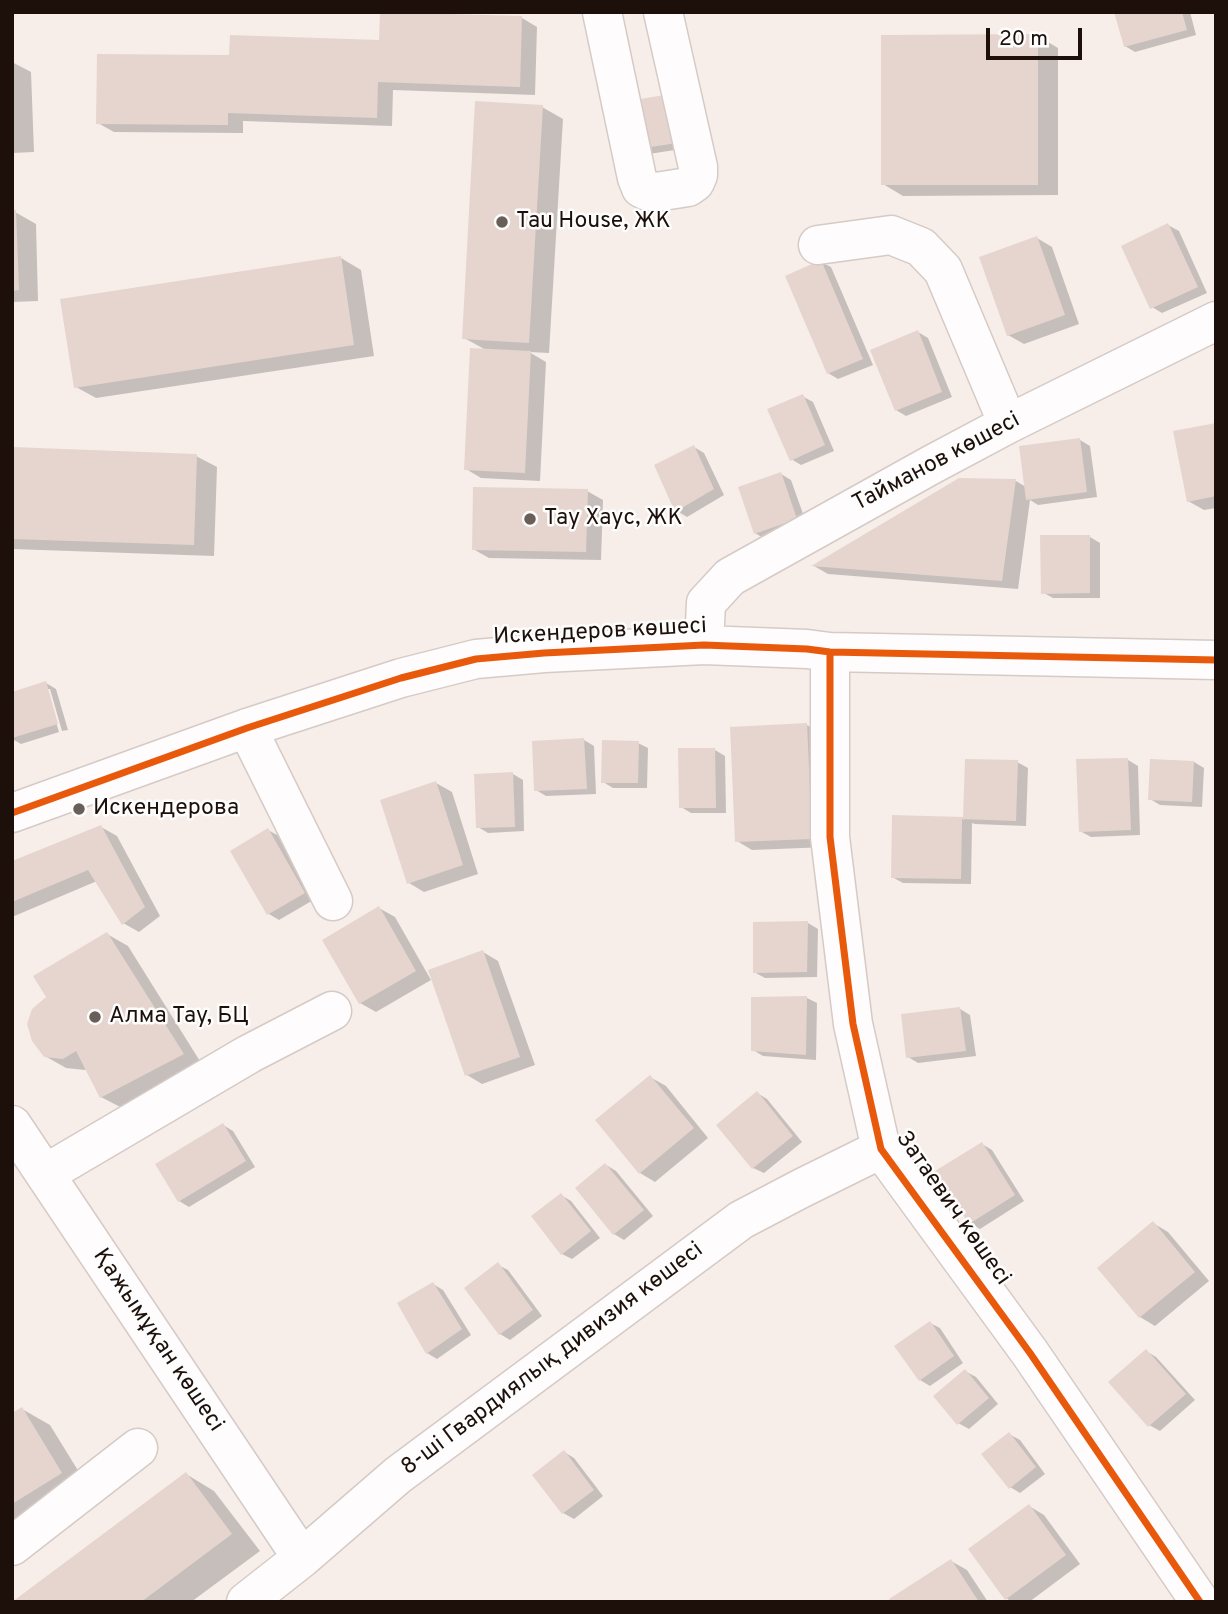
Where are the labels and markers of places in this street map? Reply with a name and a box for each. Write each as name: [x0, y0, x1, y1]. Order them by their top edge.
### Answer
place label: Tau House, ЖК: [516, 208, 671, 236]
marker: Tau House, ЖК: [494, 214, 510, 230]
place label: Тау Хаус, ЖК: [544, 505, 683, 533]
marker: Тау Хаус, ЖК: [522, 511, 538, 527]
place label: Искендерова: [93, 795, 239, 823]
marker: Искендерова: [71, 801, 87, 817]
place label: Алма Тау, БЦ: [109, 1003, 249, 1031]
marker: Алма Тау, БЦ: [87, 1009, 103, 1025]

